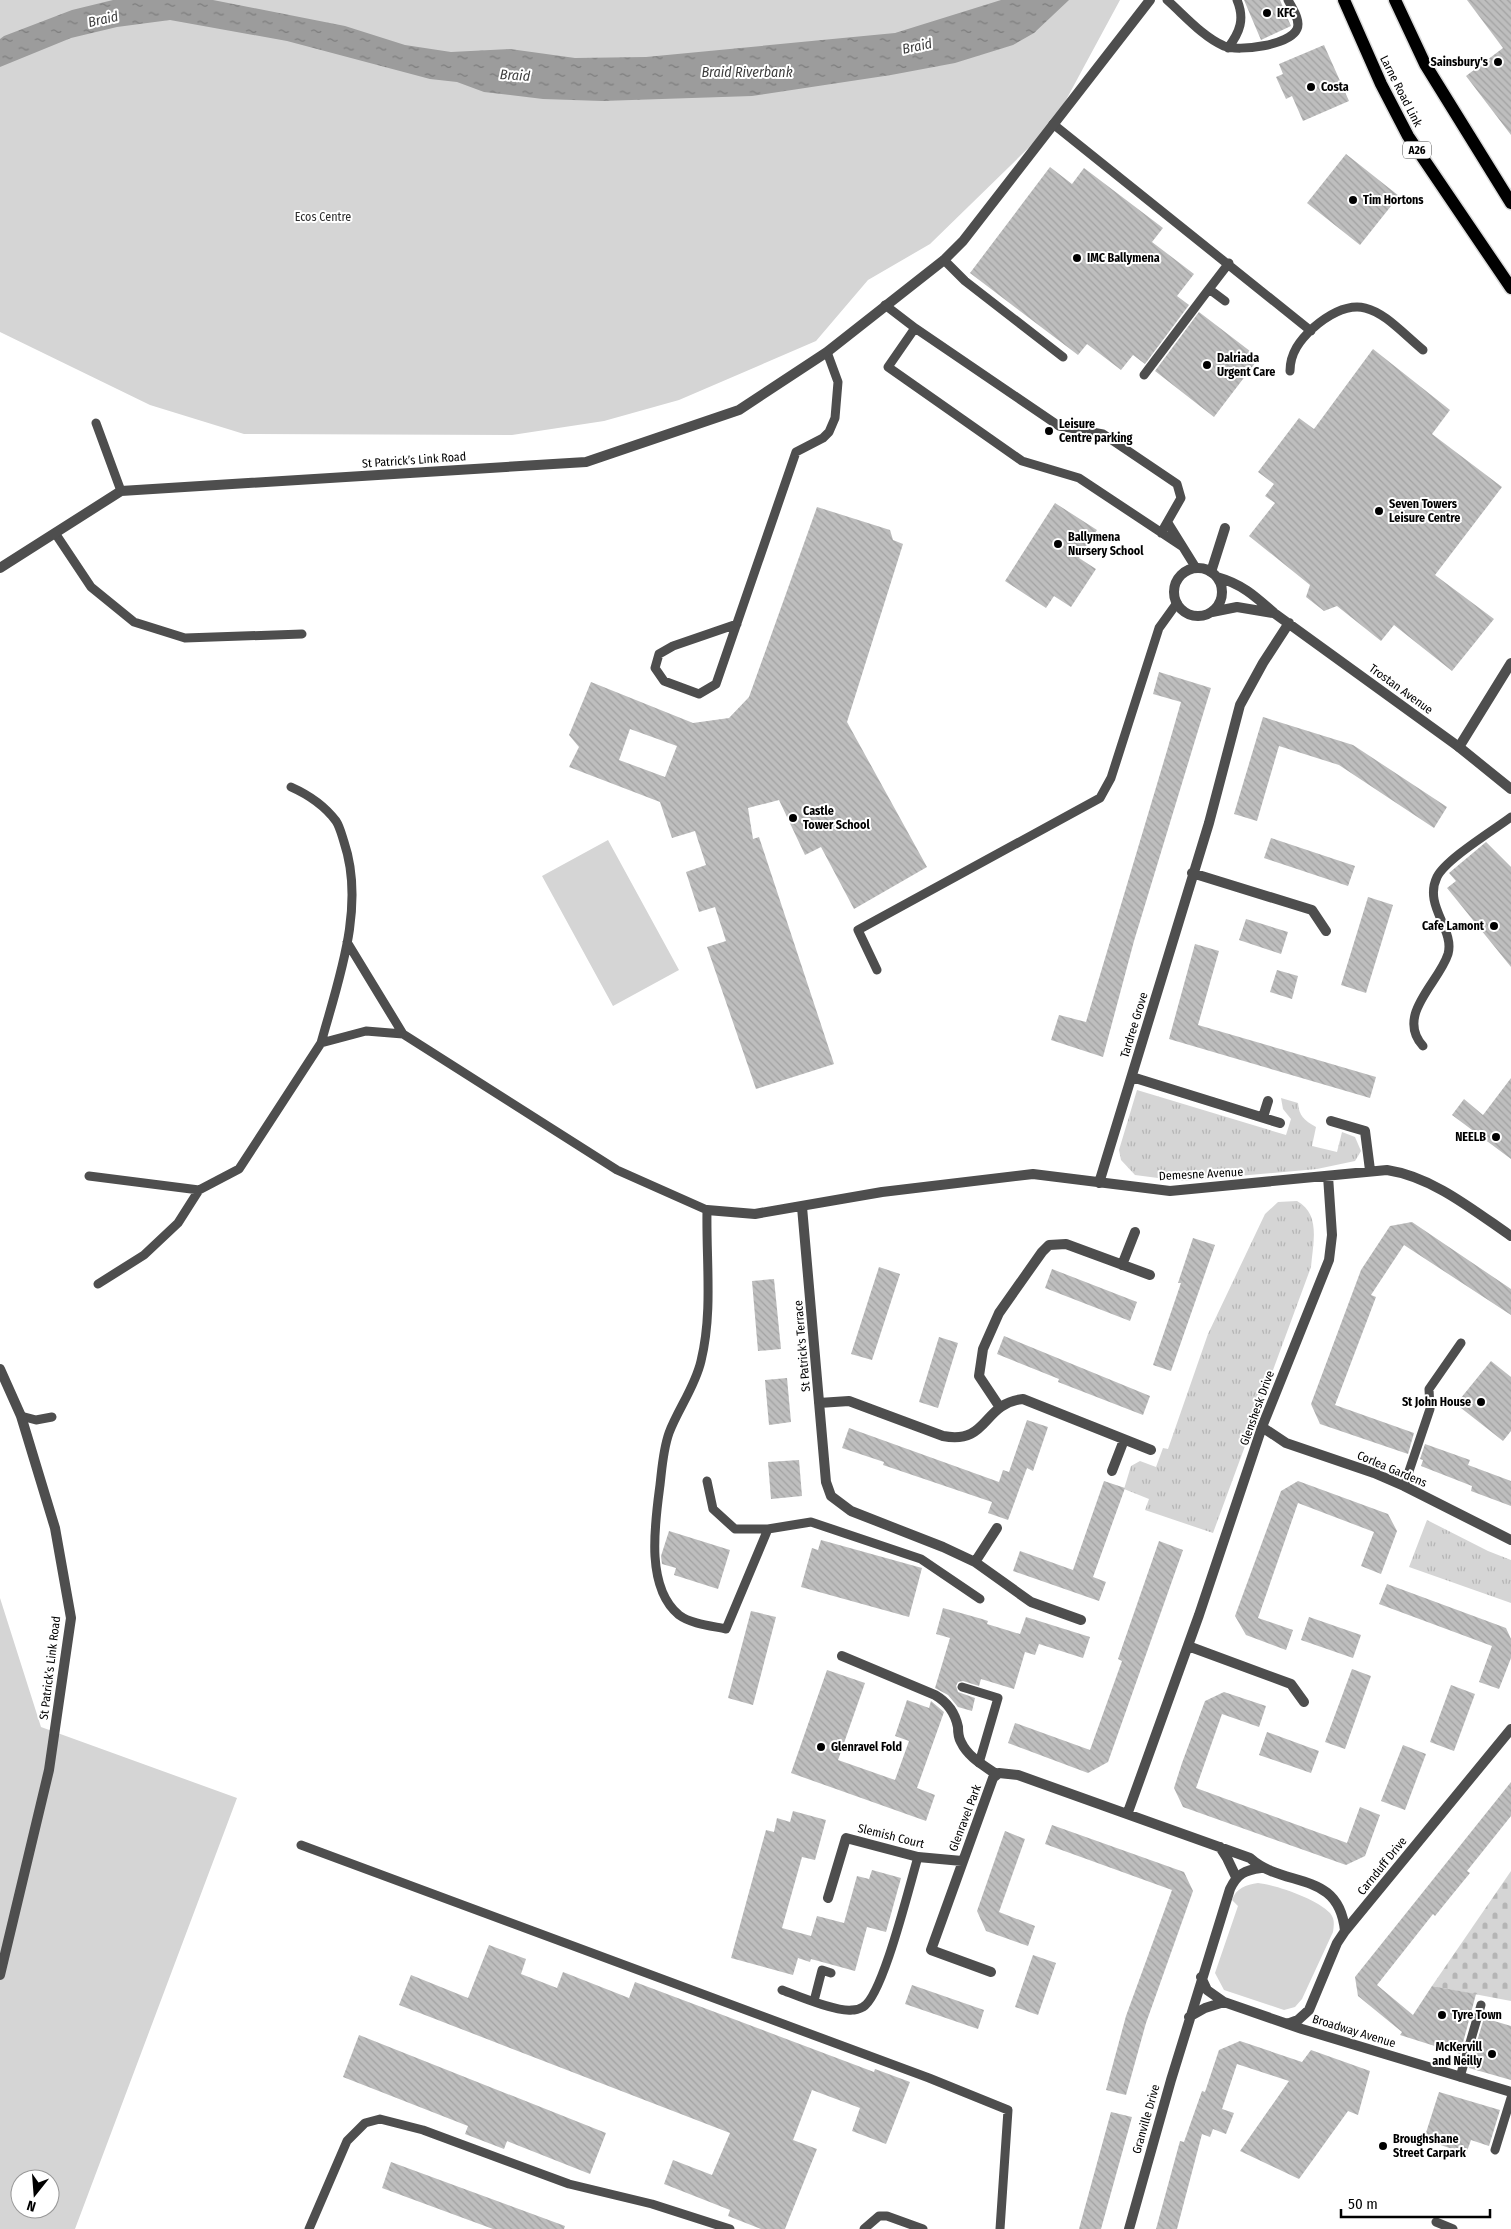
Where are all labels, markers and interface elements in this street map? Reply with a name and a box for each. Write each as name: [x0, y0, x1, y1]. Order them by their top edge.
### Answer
place label: KFC: [1277, 6, 1296, 20]
marker: KFC: [1261, 7, 1273, 19]
water label: Braid: [86, 8, 120, 31]
water label: Braid: [900, 35, 934, 58]
street label: Larne Road Link: [1377, 53, 1425, 129]
place label: Sainsbury's: [1430, 55, 1489, 69]
marker: Sainsbury's: [1492, 56, 1504, 68]
water label: Braid Riverbank: [701, 64, 793, 81]
water label: Braid: [499, 66, 531, 85]
place label: Costa: [1321, 80, 1349, 94]
marker: Costa: [1305, 81, 1317, 93]
road number: A26: [1403, 142, 1431, 158]
place label: Tim Hortons: [1363, 193, 1424, 207]
marker: Tim Hortons: [1347, 194, 1359, 206]
park label: Ecos Centre: [295, 210, 351, 224]
place label: IMC Ballymena: [1087, 251, 1160, 265]
marker: IMC Ballymena: [1071, 252, 1083, 264]
place label: Dalriada Urgent Care: [1217, 351, 1275, 379]
marker: Dalriada Urgent Care: [1201, 359, 1213, 371]
place label: Leisure Centre parking: [1059, 417, 1133, 445]
marker: Leisure Centre parking: [1043, 425, 1055, 437]
street label: St Patrick’s Link Road: [361, 449, 467, 471]
place label: Seven Towers Leisure Centre: [1389, 497, 1460, 525]
marker: Seven Towers Leisure Centre: [1373, 505, 1385, 517]
place label: Ballymena Nursery School: [1068, 530, 1144, 558]
marker: Ballymena Nursery School: [1052, 538, 1064, 550]
street label: Trostan Avenue: [1366, 661, 1436, 717]
place label: Castle Tower School: [803, 804, 870, 832]
marker: Castle Tower School: [787, 812, 799, 824]
place label: Cafe Lamont: [1422, 919, 1485, 933]
marker: Cafe Lamont: [1488, 920, 1500, 932]
street label: Tardree Grove: [1117, 990, 1151, 1060]
place label: NEELB: [1455, 1130, 1486, 1144]
marker: NEELB: [1490, 1131, 1502, 1143]
street label: Demesne Avenue: [1159, 1165, 1244, 1183]
street label: St Patrick's Terrace: [791, 1300, 813, 1392]
street label: Glenshesk Drive: [1237, 1369, 1277, 1447]
place label: St John House: [1402, 1395, 1471, 1409]
marker: St John House: [1475, 1396, 1487, 1408]
street label: Corlea Gardens: [1355, 1448, 1429, 1490]
street label: St Patrick’s Link Road: [37, 1615, 63, 1721]
place label: Glenravel Fold: [831, 1740, 902, 1754]
marker: Glenravel Fold: [815, 1741, 827, 1753]
street label: Glenravel Park: [946, 1782, 984, 1853]
street label: Slemish Court: [856, 1821, 926, 1851]
street label: Carnduff Drive: [1354, 1834, 1410, 1898]
place label: Tyre Town: [1452, 2008, 1502, 2022]
marker: Tyre Town: [1436, 2009, 1448, 2021]
street label: Broadway Avenue: [1311, 2012, 1398, 2050]
place label: McKervill and Neilly: [1432, 2040, 1483, 2068]
marker: McKervill and Neilly: [1486, 2048, 1498, 2060]
street label: Granville Drive: [1129, 2083, 1163, 2155]
place label: Broughshane Street Carpark: [1393, 2132, 1467, 2160]
marker: Broughshane Street Carpark: [1377, 2140, 1389, 2152]
north arrow: [10, 2169, 60, 2219]
scale bar: [1341, 2186, 1490, 2218]
text: 50 m: [1348, 2195, 1378, 2213]
text: N: [25, 2197, 38, 2215]

